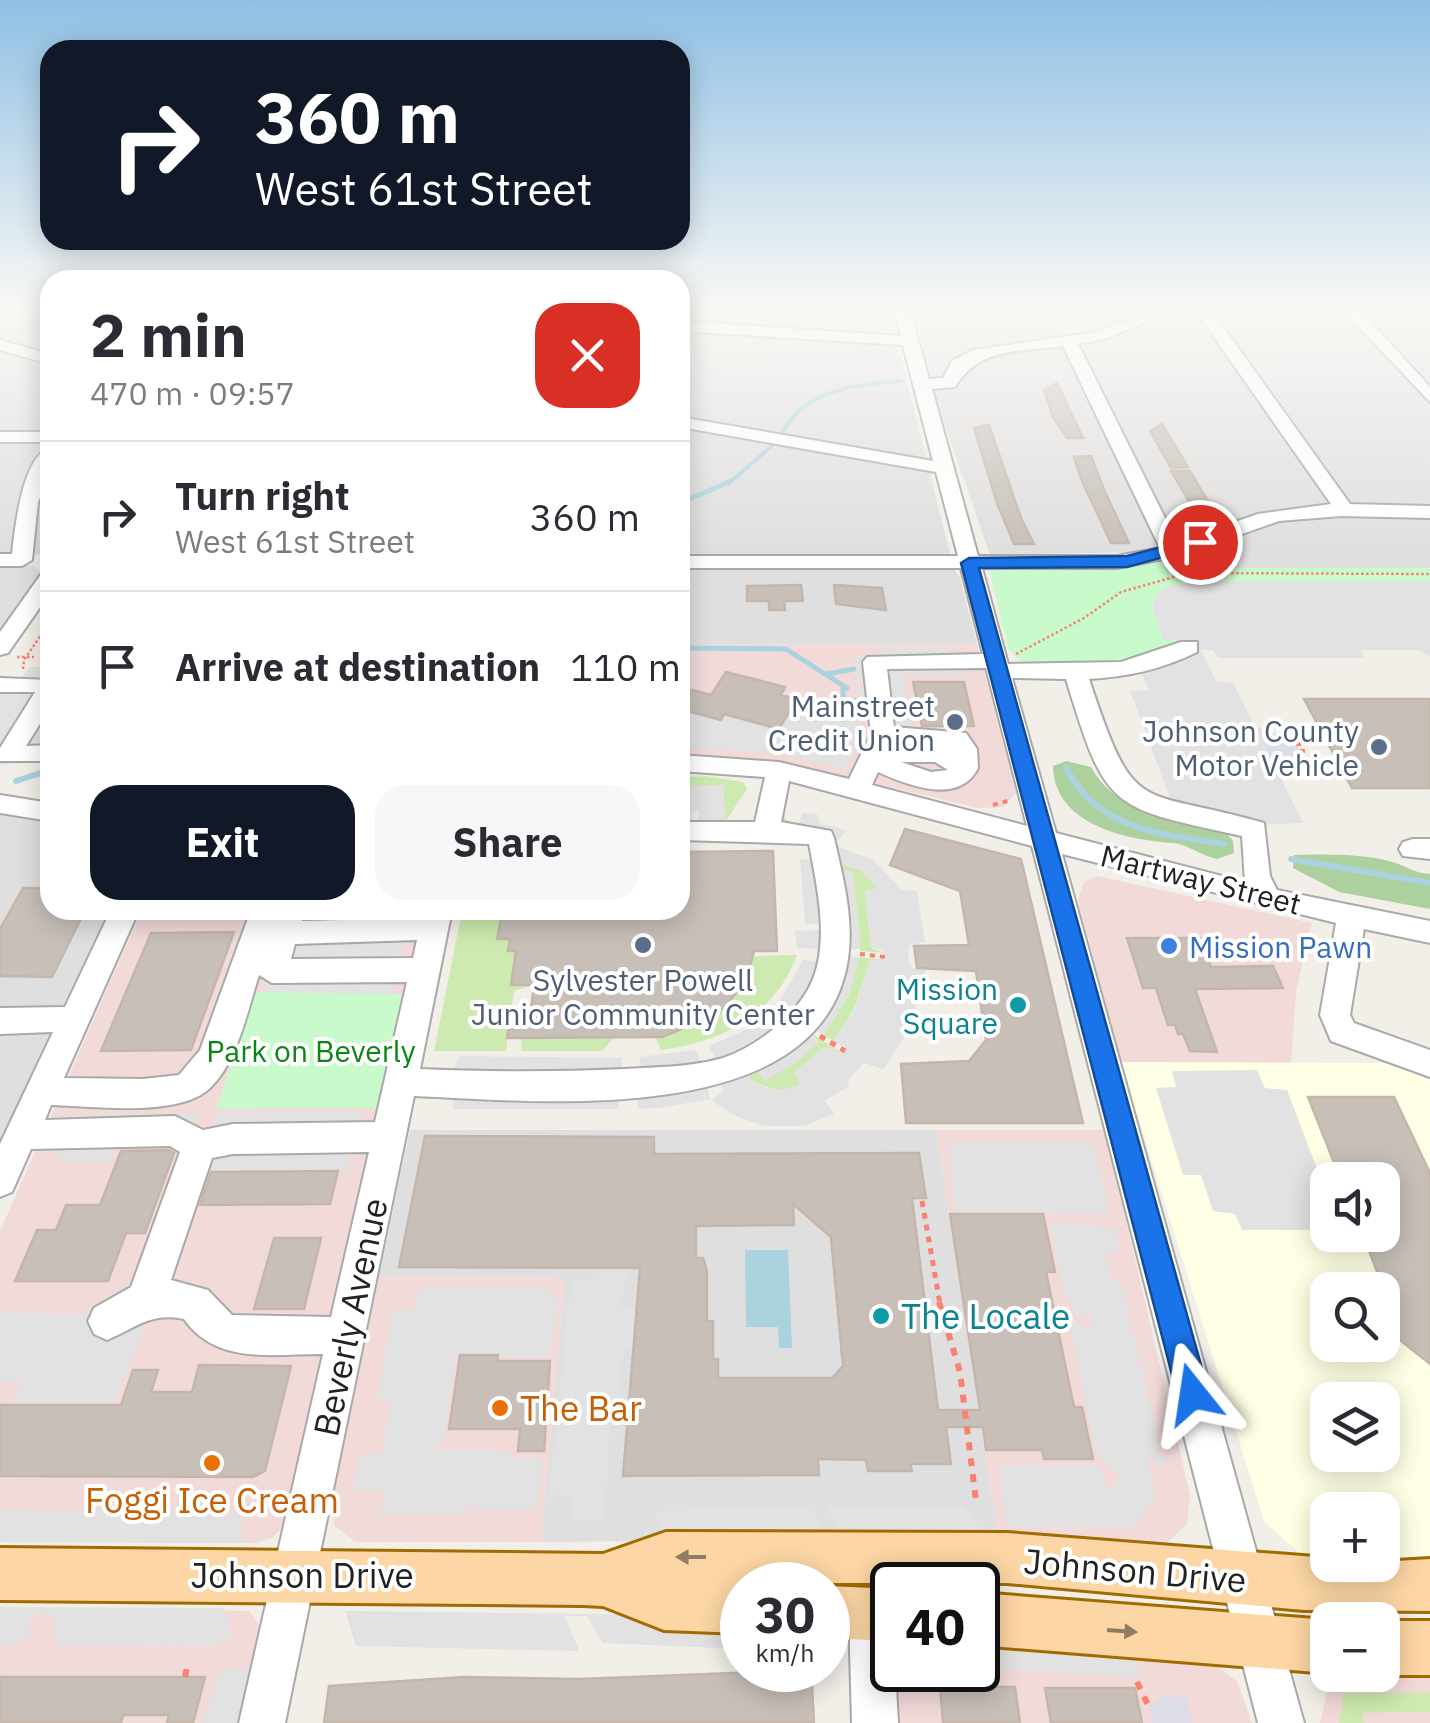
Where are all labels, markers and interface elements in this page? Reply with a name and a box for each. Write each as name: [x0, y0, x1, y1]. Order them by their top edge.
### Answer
text: 360 m: [255, 71, 460, 162]
icon: right: [90, 80, 220, 210]
text: West 61st Street: [255, 159, 593, 217]
text: 2 min: [90, 295, 247, 374]
button: close: [535, 303, 640, 408]
text: 470 m · 09:57: [90, 372, 295, 414]
text: Turn right: [175, 471, 350, 520]
icon: right: [90, 489, 145, 544]
text: 360 m: [529, 492, 640, 541]
pin: [1158, 500, 1243, 585]
icon: arrive: [1173, 515, 1228, 570]
text: West 61st Street: [175, 520, 415, 562]
icon: arrive: [90, 639, 145, 694]
text: Arrive at destination: [175, 642, 540, 691]
text: 110 m: [570, 642, 681, 691]
place label: Mainstreet Credit Union: [768, 686, 935, 759]
marker: Mainstreet Credit Union: [944, 711, 966, 733]
place label: Johnson County Motor Vehicle: [1142, 711, 1359, 784]
marker: Johnson County Motor Vehicle: [1368, 736, 1390, 758]
button: Exit: [90, 785, 355, 900]
button: Share: [375, 785, 640, 900]
street label: Martway Street: [1097, 835, 1305, 923]
place label: Mission Pawn: [1189, 927, 1372, 966]
marker: Sylvester Powell Junior Community Center: [632, 934, 654, 956]
marker: Mission Pawn: [1158, 935, 1180, 957]
place label: Sylvester Powell Junior Community Center: [471, 960, 815, 1033]
place label: Mission Square: [896, 969, 998, 1042]
marker: Mission Square: [1007, 994, 1029, 1016]
park label: Park on Beverly: [206, 1031, 416, 1070]
map controls: [1310, 1162, 1400, 1692]
button: sound: [1310, 1162, 1400, 1252]
street label: Beverly Avenue: [302, 1194, 398, 1440]
button: search: [1310, 1272, 1400, 1362]
place label: The Locale: [901, 1293, 1070, 1339]
marker: The Locale: [870, 1305, 892, 1327]
position arrow: [1141, 1342, 1245, 1446]
button: layers: [1310, 1382, 1400, 1472]
place label: The Bar: [520, 1385, 642, 1431]
marker: The Bar: [489, 1397, 511, 1419]
marker: Foggi Ice Cream: [201, 1452, 223, 1474]
place label: Foggi Ice Cream: [85, 1477, 339, 1523]
button: +: [1310, 1492, 1400, 1582]
street label: Johnson Drive: [1022, 1537, 1248, 1603]
one-way arrow: [674, 1549, 706, 1565]
street label: Johnson Drive: [190, 1552, 414, 1598]
speed limit sign: 40: [870, 1562, 1000, 1692]
text: 30: [755, 1582, 815, 1647]
button: −: [1310, 1602, 1400, 1692]
one-way arrow: [1107, 1623, 1138, 1639]
text: km/h: [756, 1636, 814, 1669]

